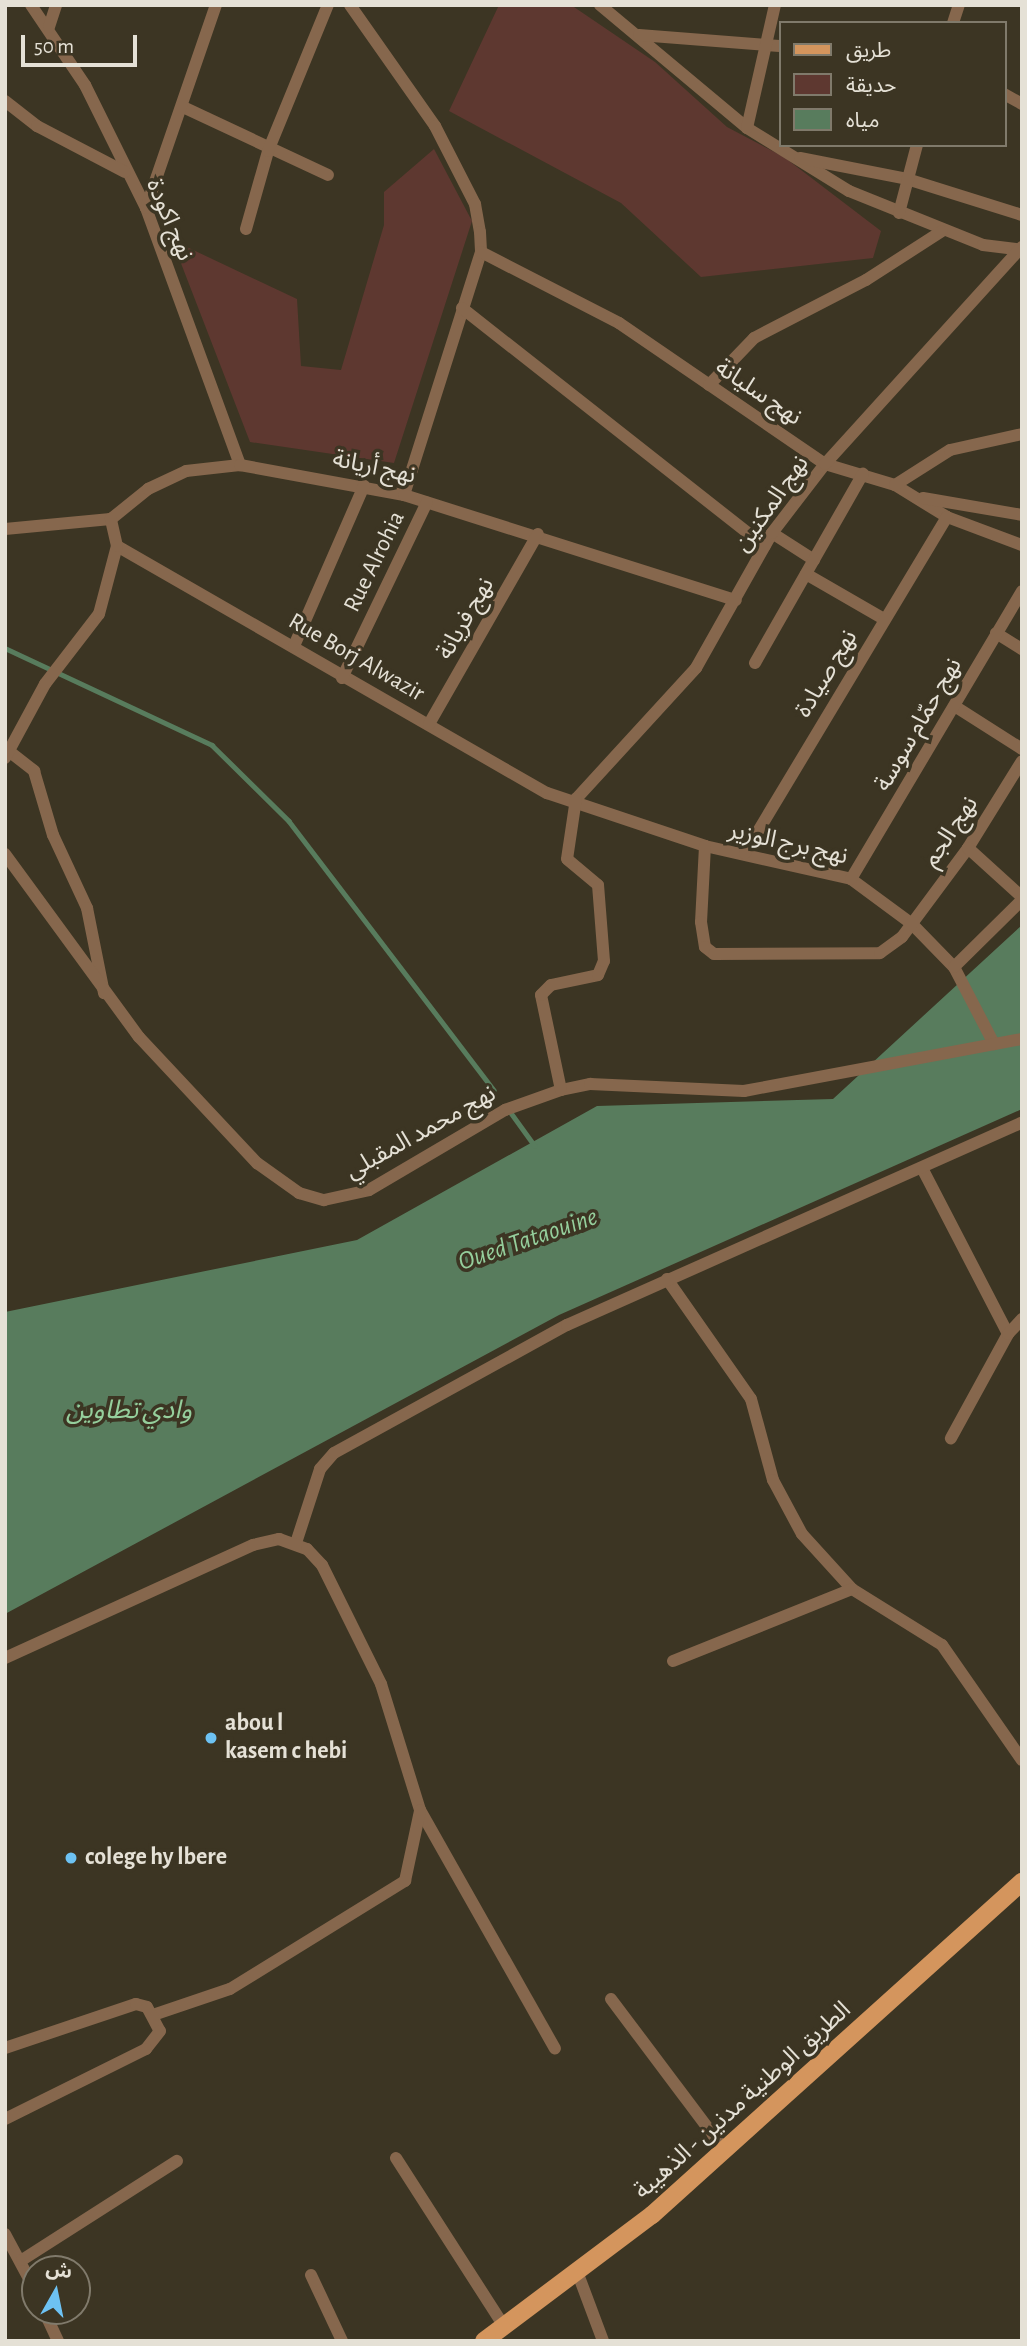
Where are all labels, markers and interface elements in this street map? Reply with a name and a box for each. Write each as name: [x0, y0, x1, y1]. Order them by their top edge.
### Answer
scale bar: [24, 21, 140, 65]
legend: [778, 21, 1006, 147]
text: 50 m: [34, 36, 74, 57]
text: طريق: [846, 40, 891, 61]
text: حديقة: [846, 75, 896, 96]
text: مياه: [846, 110, 879, 131]
street label: نهج اكودة: [139, 175, 199, 265]
street label: نهج سليانة: [709, 354, 807, 432]
street label: نهج أريانة: [330, 445, 418, 491]
street label: نهج المكنين: [728, 450, 816, 558]
street label: Rue Alrohia: [338, 507, 412, 617]
street label: نهج فريانة: [431, 573, 501, 665]
street label: Rue Borj Alwazir: [283, 607, 429, 709]
street label: نهج صيادة: [790, 625, 864, 723]
street label: نهج حمّام سوسة: [869, 653, 969, 797]
street label: نهج الجم: [917, 791, 985, 873]
street label: نهج برج الوزير: [726, 816, 850, 872]
street label: نهج محمد المقبلي: [341, 1080, 501, 1186]
water label: Oued Tataouine: [454, 1202, 602, 1278]
water label: وادي تطاوين: [66, 1395, 192, 1427]
place label: abou l kasem c hebi: [225, 1710, 347, 1766]
marker: abou l kasem c hebi: [203, 1730, 219, 1746]
place label: colege hy lbere: [85, 1844, 227, 1872]
marker: colege hy lbere: [63, 1850, 79, 1866]
street label: الطريق الوطنية مدنين - الذهيبة: [629, 1996, 857, 2206]
north arrow: [21, 2255, 91, 2325]
text: ش: [45, 2259, 73, 2282]

